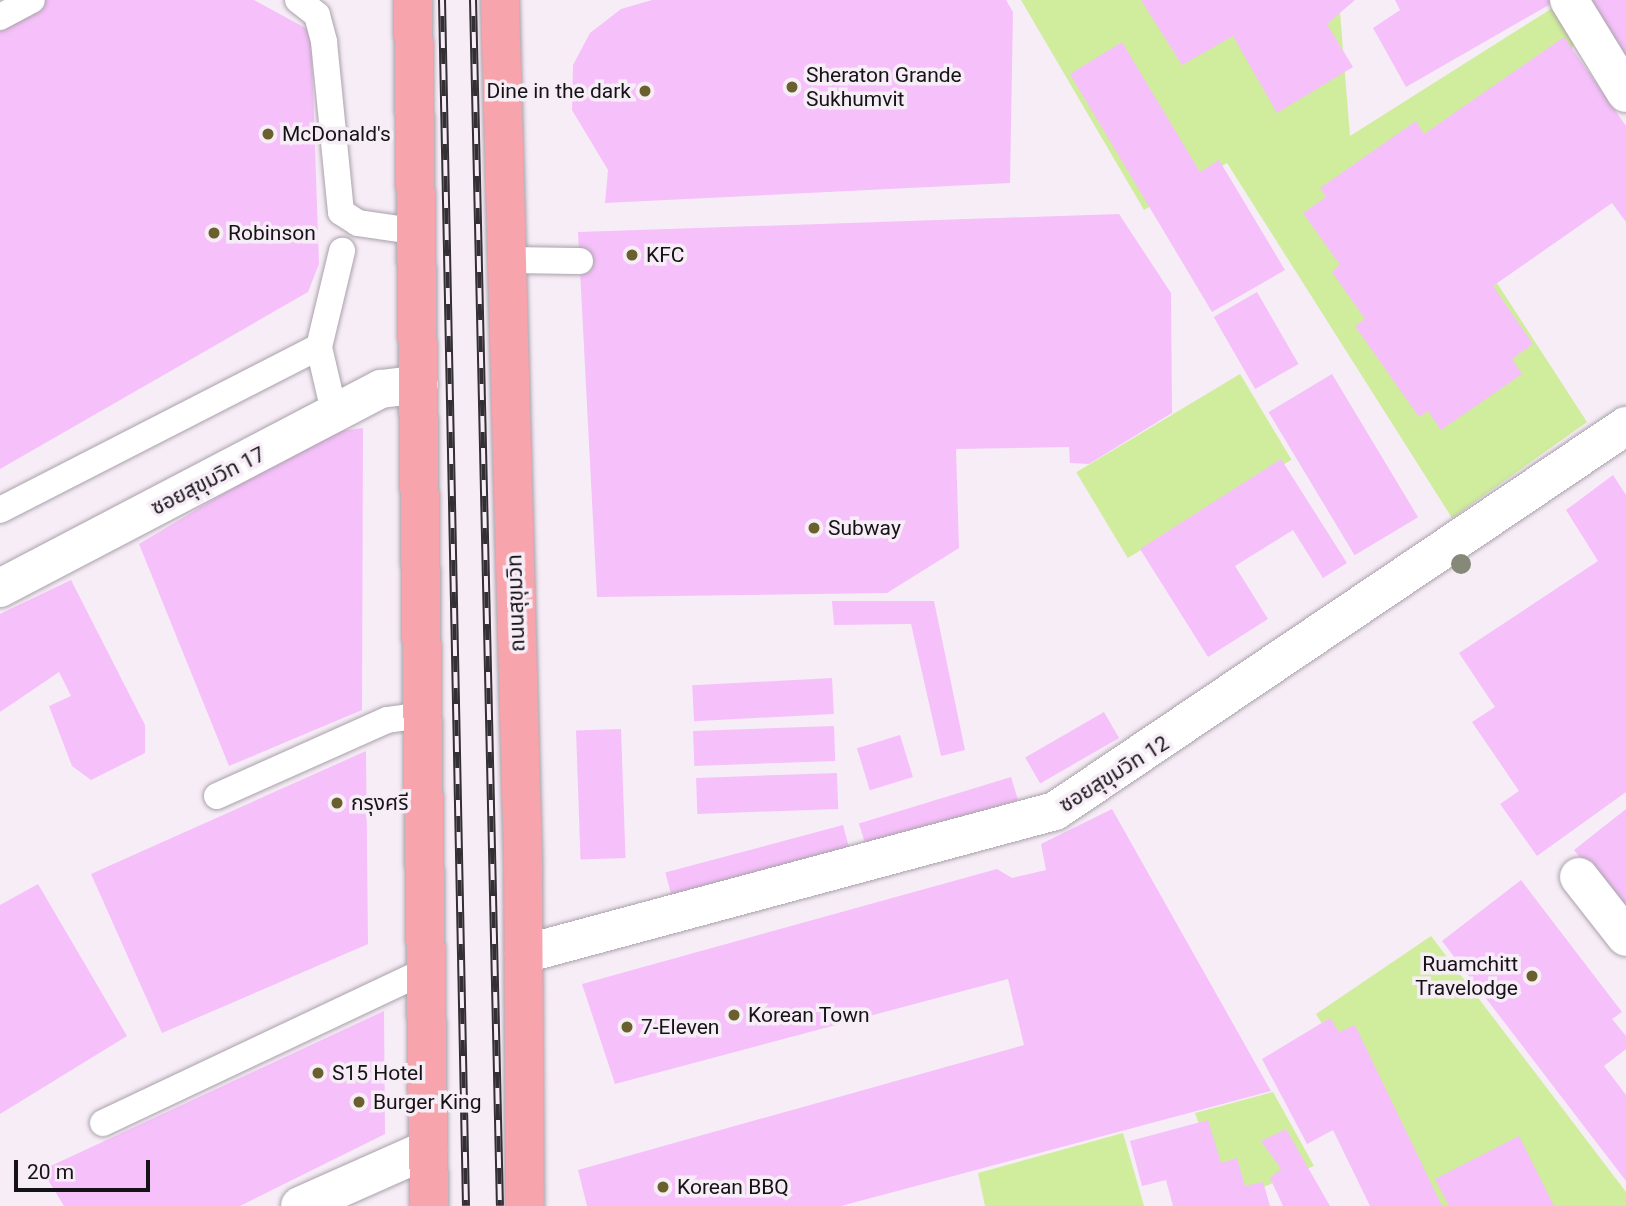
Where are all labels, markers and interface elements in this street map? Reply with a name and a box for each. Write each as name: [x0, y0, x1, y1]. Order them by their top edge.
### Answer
place label: Sheraton Grande Sukhumvit: [806, 62, 962, 112]
place label: Dine in the dark: [486, 78, 631, 104]
marker: Sheraton Grande Sukhumvit: [784, 79, 800, 95]
marker: Dine in the dark: [637, 83, 653, 99]
place label: McDonald's: [282, 121, 391, 147]
marker: McDonald's: [260, 126, 276, 142]
place label: Robinson: [228, 220, 316, 246]
marker: Robinson: [206, 225, 222, 241]
place label: KFC: [646, 242, 684, 268]
marker: KFC: [624, 247, 640, 263]
street label: ซอยสุขุมวิท 17: [147, 442, 269, 520]
place label: Subway: [828, 515, 901, 541]
marker: Subway: [806, 520, 822, 536]
street label: ถนนสุขุมวิท: [502, 554, 530, 652]
street label: ซอยสุขุมวิท 12: [1055, 730, 1173, 818]
place label: กรุงศรี: [351, 790, 409, 816]
marker: กรุงศรี: [329, 795, 345, 811]
place label: Ruamchitt Travelodge: [1415, 951, 1518, 1001]
marker: Ruamchitt Travelodge: [1524, 968, 1540, 984]
place label: Korean Town: [748, 1002, 870, 1028]
marker: Korean Town: [726, 1007, 742, 1023]
place label: 7-Eleven: [641, 1014, 719, 1040]
marker: 7-Eleven: [619, 1019, 635, 1035]
place label: S15 Hotel: [332, 1060, 423, 1086]
marker: S15 Hotel: [310, 1065, 326, 1081]
place label: Burger King: [373, 1089, 482, 1115]
marker: Burger King: [351, 1094, 367, 1110]
scale bar: [18, 1146, 154, 1190]
text: 20 m: [27, 1160, 74, 1184]
place label: Korean BBQ: [677, 1174, 789, 1200]
marker: Korean BBQ: [655, 1179, 671, 1195]

